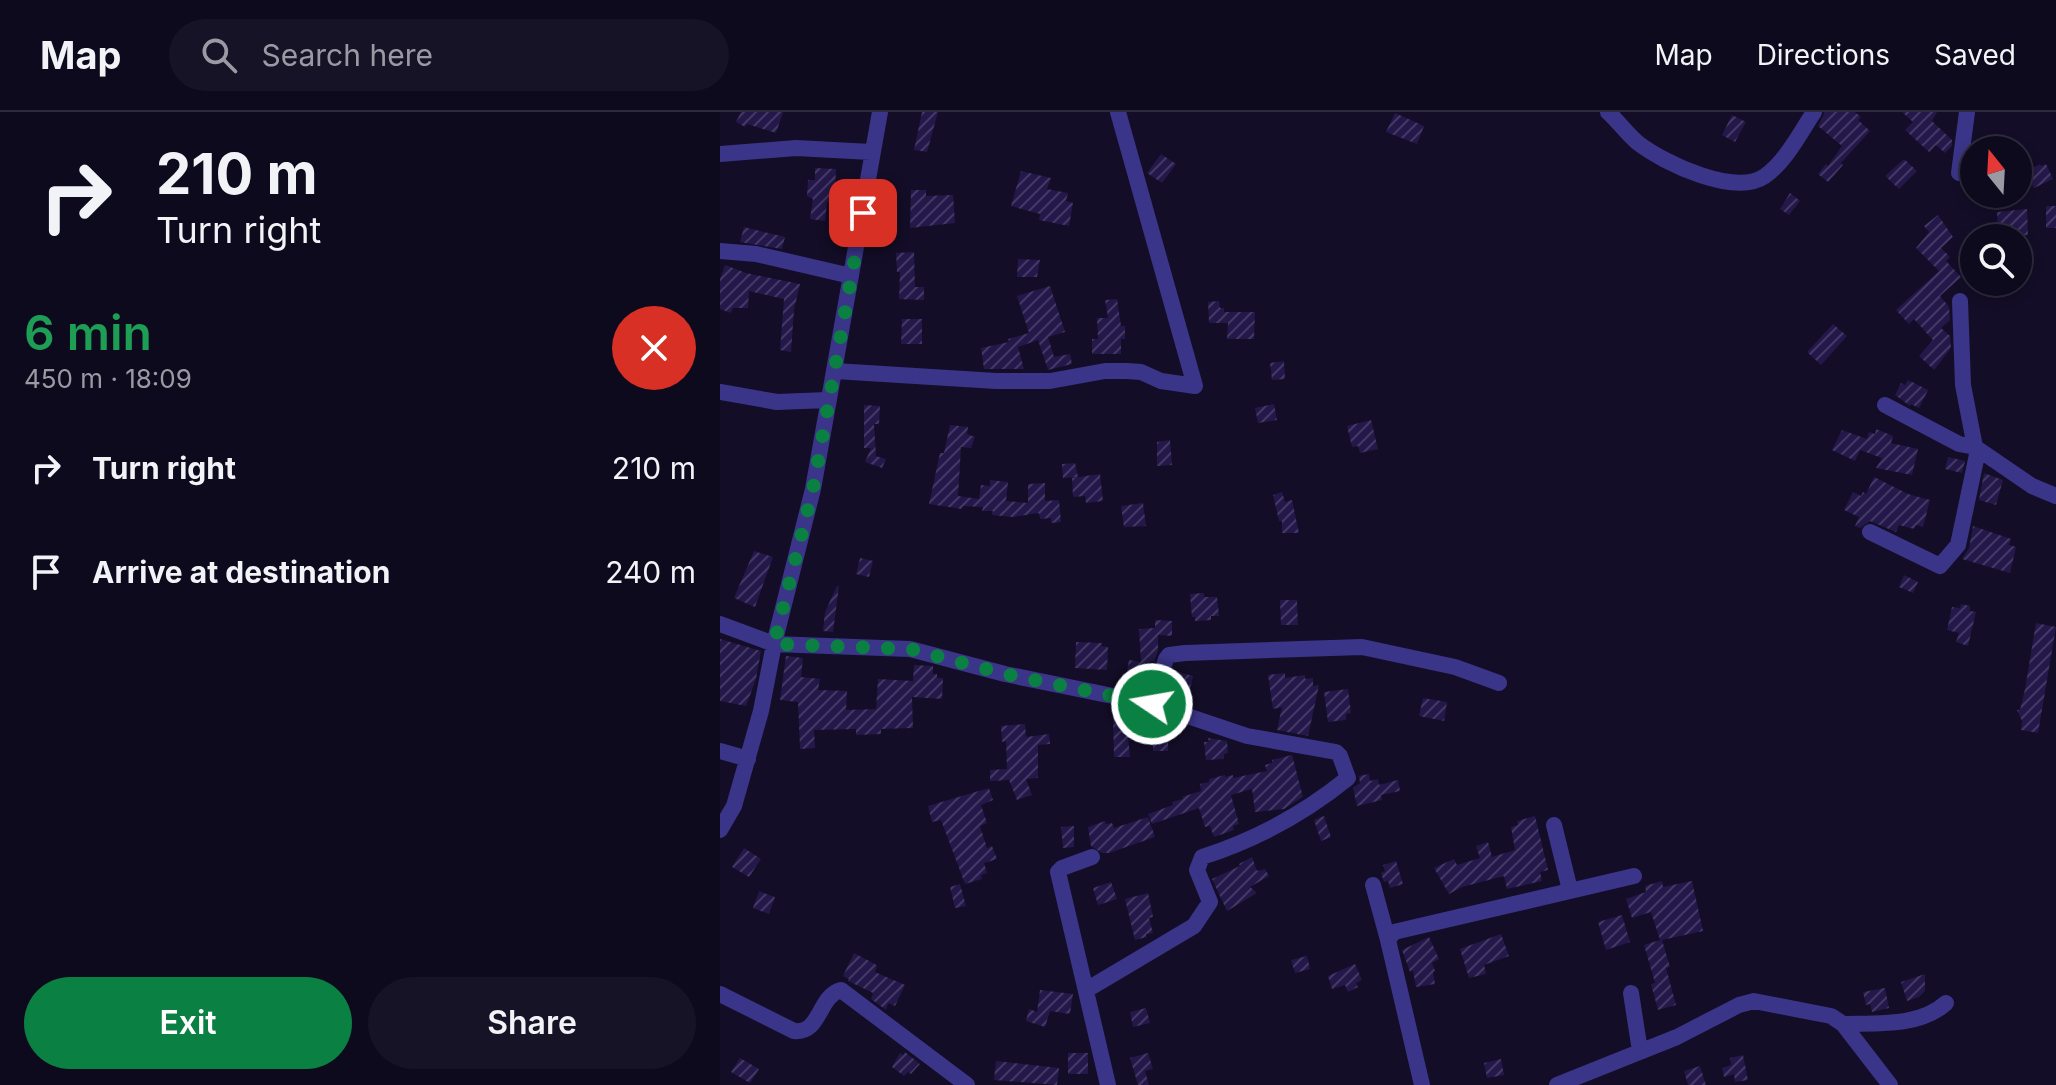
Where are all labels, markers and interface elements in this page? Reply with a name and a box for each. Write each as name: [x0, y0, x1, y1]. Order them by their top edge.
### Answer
search box: [169, 19, 729, 91]
text: Map: [40, 32, 121, 78]
icon: search: [197, 33, 241, 77]
text: Search here: [261, 37, 433, 73]
text: Map: [1654, 38, 1713, 72]
text: Directions: [1757, 38, 1890, 72]
text: Saved: [1934, 38, 2016, 72]
north arrow: [1960, 136, 2032, 208]
map controls: [1960, 136, 2032, 296]
text: 210 m: [156, 140, 318, 208]
icon: right: [24, 144, 128, 248]
pin: [829, 179, 897, 247]
icon: arrive: [841, 191, 885, 235]
text: Turn right: [156, 208, 321, 252]
button: search: [1960, 224, 2032, 296]
text: 6 min: [24, 303, 152, 362]
button: close: [612, 306, 696, 390]
text: 450 m · 18:09: [24, 363, 192, 394]
icon: right: [24, 446, 68, 490]
text: Turn right: [92, 450, 236, 486]
text: 210 m: [612, 450, 696, 486]
icon: arrive: [24, 550, 68, 594]
text: Arrive at destination: [92, 554, 390, 590]
text: 240 m: [605, 554, 696, 590]
position arrow: [1110, 662, 1194, 746]
button: Exit: [24, 977, 352, 1069]
button: Share: [368, 977, 696, 1069]

